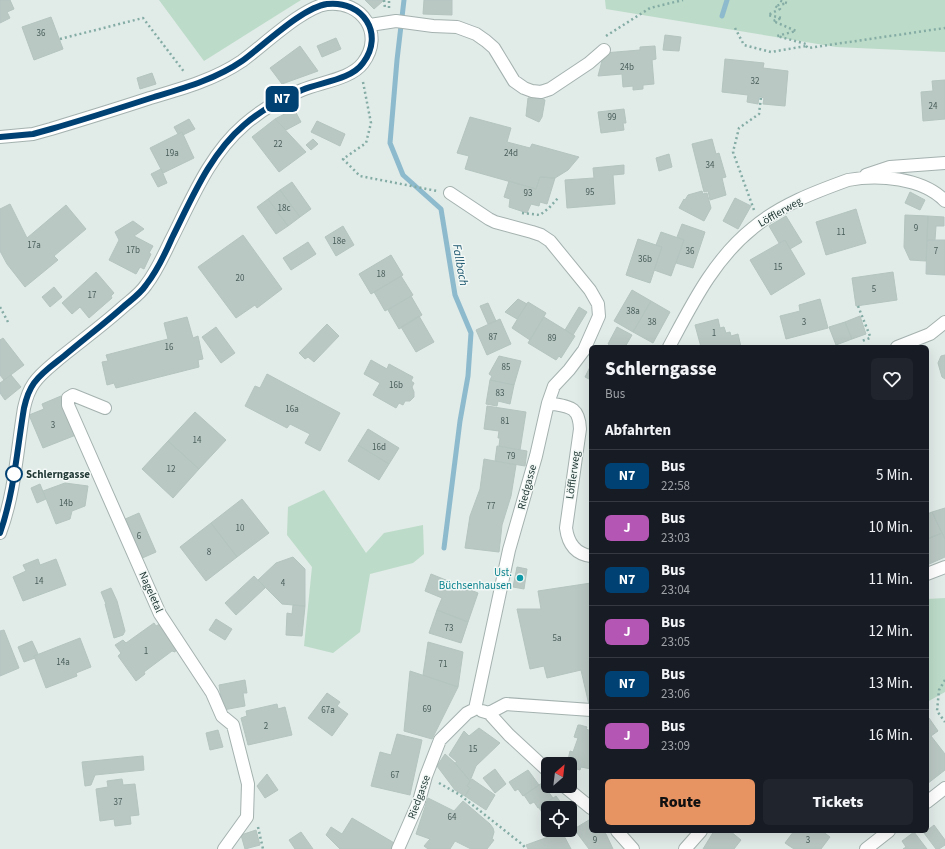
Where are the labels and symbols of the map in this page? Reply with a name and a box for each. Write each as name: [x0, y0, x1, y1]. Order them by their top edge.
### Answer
house number: 36: [37, 27, 46, 40]
house number: 24b: [620, 61, 634, 74]
house number: 32: [751, 75, 760, 88]
line badge: N7: [264, 86, 300, 112]
house number: 24: [929, 100, 938, 113]
house number: 99: [608, 111, 617, 124]
house number: 22: [274, 138, 283, 151]
house number: 19a: [165, 147, 179, 160]
house number: 24d: [504, 147, 518, 160]
house number: 34: [706, 159, 715, 172]
house number: 95: [586, 186, 595, 199]
house number: 93: [524, 187, 533, 200]
street label: Löfflerweg: [755, 193, 805, 231]
house number: 18c: [277, 202, 291, 215]
house number: 9: [914, 222, 919, 235]
house number: 11: [837, 226, 845, 239]
house number: 18e: [332, 235, 346, 248]
house number: 17a: [27, 239, 41, 252]
water label: Fallbach: [448, 243, 472, 287]
house number: 17b: [126, 244, 140, 257]
house number: 36: [686, 245, 695, 258]
house number: 7: [934, 245, 939, 258]
house number: 36b: [638, 253, 652, 266]
house number: 15: [774, 261, 783, 274]
house number: 18: [377, 268, 386, 281]
house number: 20: [236, 272, 245, 285]
house number: 5: [872, 283, 877, 296]
house number: 17: [88, 289, 97, 302]
house number: 38a: [626, 305, 640, 318]
house number: 38: [648, 316, 657, 329]
house number: 3: [802, 316, 807, 329]
house number: 1: [712, 327, 716, 340]
house number: 87: [489, 331, 498, 344]
house number: 89: [548, 332, 557, 345]
house number: 16: [165, 341, 174, 354]
house number: 85: [502, 361, 511, 374]
house number: 16b: [389, 379, 403, 392]
house number: 83: [496, 387, 505, 400]
house number: 16a: [285, 403, 299, 416]
house number: 81: [501, 415, 509, 428]
house number: 3: [51, 419, 56, 432]
house number: 14: [193, 434, 202, 447]
house number: 16d: [372, 441, 386, 454]
street label: Löfflerweg: [562, 449, 584, 500]
house number: 79: [507, 450, 516, 463]
street label: Riedgasse: [514, 462, 540, 511]
house number: 12: [167, 463, 176, 476]
marker: Schlerngasse: [5, 465, 23, 483]
place label: Schlerngasse: [26, 467, 90, 482]
house number: 14b: [59, 497, 73, 510]
house number: 77: [487, 500, 496, 513]
house number: 10: [236, 522, 245, 535]
house number: 6: [137, 530, 142, 543]
house number: 8: [207, 546, 212, 559]
place label: Ust. Büchsenhausen: [439, 565, 512, 593]
street label: Nageletal: [135, 569, 167, 615]
marker: Ust. Büchsenhausen: [515, 573, 525, 583]
house number: 14: [35, 575, 44, 588]
house number: 4: [281, 577, 286, 590]
house number: 73: [445, 622, 454, 635]
house number: 5a: [552, 632, 562, 645]
house number: 1: [144, 645, 148, 658]
house number: 14a: [56, 656, 70, 669]
house number: 71: [439, 658, 447, 671]
house number: 69: [423, 703, 432, 716]
house number: 67a: [321, 704, 335, 717]
house number: 2: [264, 720, 269, 733]
house number: 15: [469, 743, 478, 756]
north arrow: [541, 757, 577, 793]
house number: 67: [391, 769, 400, 782]
street label: Riedgasse: [404, 772, 434, 821]
house number: 37: [114, 796, 123, 809]
house number: 64: [448, 811, 457, 824]
house number: 9: [593, 834, 598, 847]
house number: 3: [806, 834, 811, 847]

